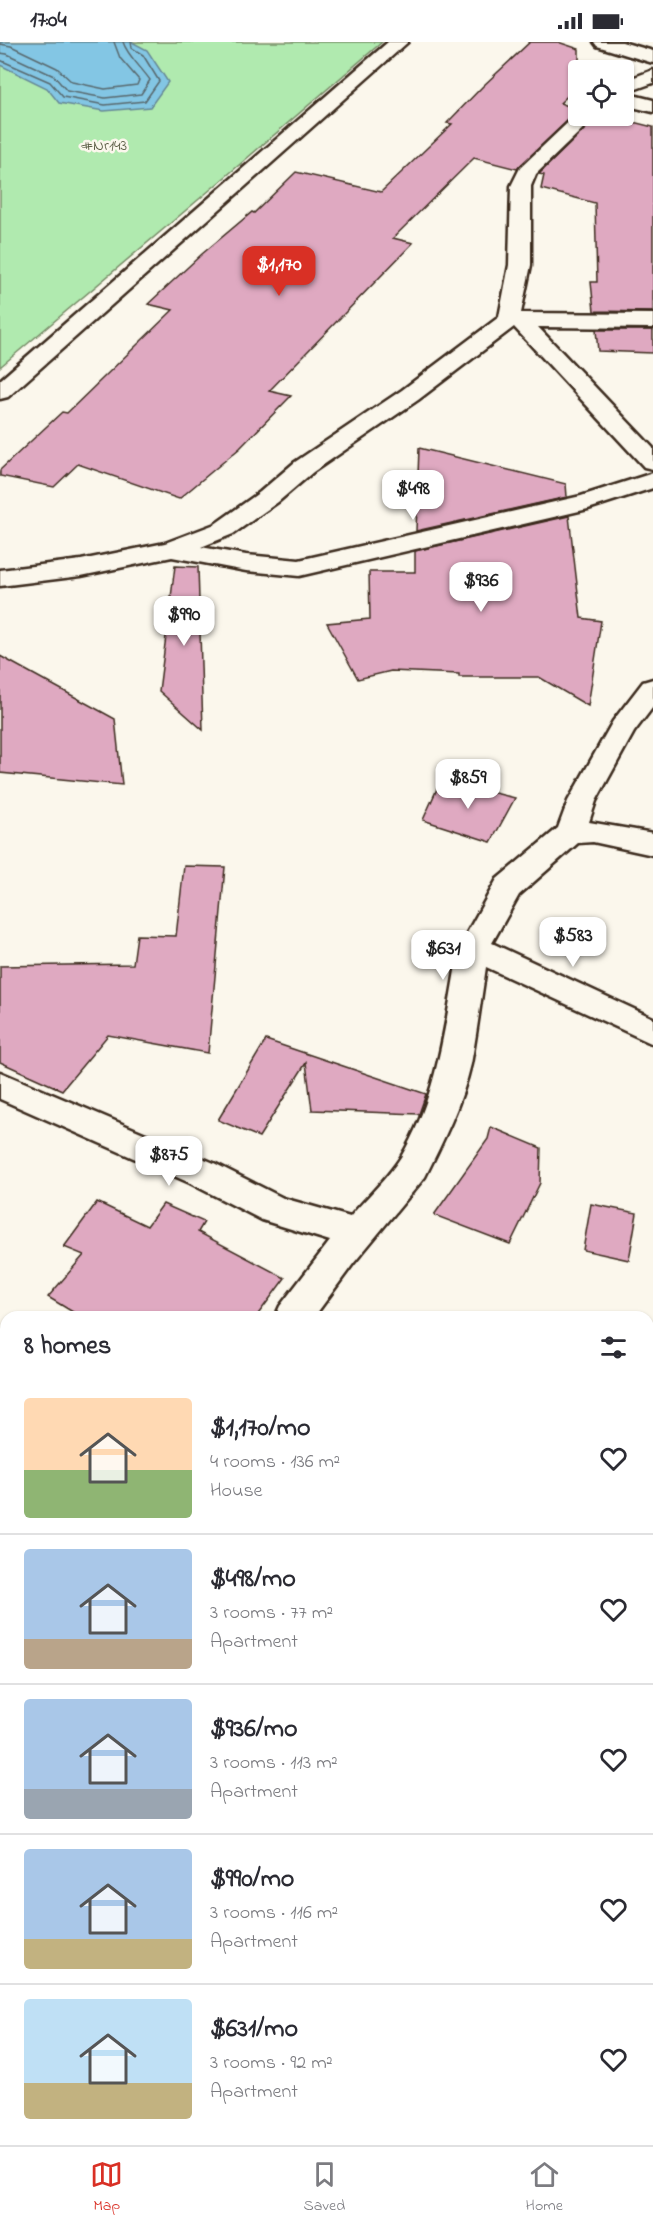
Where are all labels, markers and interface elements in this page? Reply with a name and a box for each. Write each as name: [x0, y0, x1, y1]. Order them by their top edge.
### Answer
text: 17:04: [30, 5, 67, 37]
map controls: [568, 60, 634, 126]
button: locate: [568, 60, 634, 126]
park label: #Nr143: [81, 134, 127, 158]
pin: $1,170: [230, 246, 328, 297]
text: $1,170: [256, 251, 302, 280]
pin: $498: [377, 470, 449, 521]
text: $498: [396, 475, 430, 504]
pin: $936: [445, 562, 517, 613]
text: $936: [463, 567, 499, 596]
pin: $990: [148, 596, 220, 647]
text: $990: [168, 601, 200, 630]
pin: $859: [432, 759, 504, 810]
text: $859: [449, 764, 487, 793]
pin: $583: [537, 917, 609, 968]
text: $583: [553, 922, 593, 951]
pin: $631: [407, 930, 479, 981]
text: $631: [425, 935, 461, 964]
pin: $875: [133, 1136, 205, 1187]
text: $875: [149, 1141, 189, 1170]
text: 8 homes: [24, 1328, 111, 1366]
icon: filters: [597, 1331, 630, 1364]
text: $1,170/mo: [210, 1410, 310, 1448]
icon: home: [72, 1422, 144, 1494]
icon: heart: [597, 1442, 630, 1475]
text: 4 rooms · 136 m²: [210, 1448, 340, 1477]
text: House: [210, 1477, 263, 1506]
text: $498/mo: [210, 1561, 296, 1599]
icon: home: [72, 1573, 144, 1645]
icon: heart: [597, 1593, 630, 1626]
text: 3 rooms · 77 m²: [210, 1599, 333, 1628]
text: Apartment: [210, 1628, 298, 1657]
text: $936/mo: [210, 1711, 298, 1749]
icon: home: [72, 1723, 144, 1795]
icon: heart: [597, 1743, 630, 1776]
text: 3 rooms · 113 m²: [210, 1749, 338, 1778]
text: Apartment: [210, 1778, 298, 1807]
text: $990/mo: [210, 1861, 294, 1899]
icon: home: [72, 1873, 144, 1945]
icon: heart: [597, 1893, 630, 1926]
text: 3 rooms · 116 m²: [210, 1899, 338, 1928]
text: Apartment: [210, 1928, 298, 1957]
text: $631/mo: [210, 2011, 298, 2049]
icon: home: [72, 2023, 144, 2095]
icon: heart: [597, 2043, 630, 2076]
text: 3 rooms · 92 m²: [210, 2049, 333, 2078]
text: Apartment: [210, 2078, 298, 2107]
tab: Map: [90, 2158, 123, 2218]
tab: Saved: [304, 2158, 345, 2218]
tab: Home: [526, 2158, 563, 2218]

